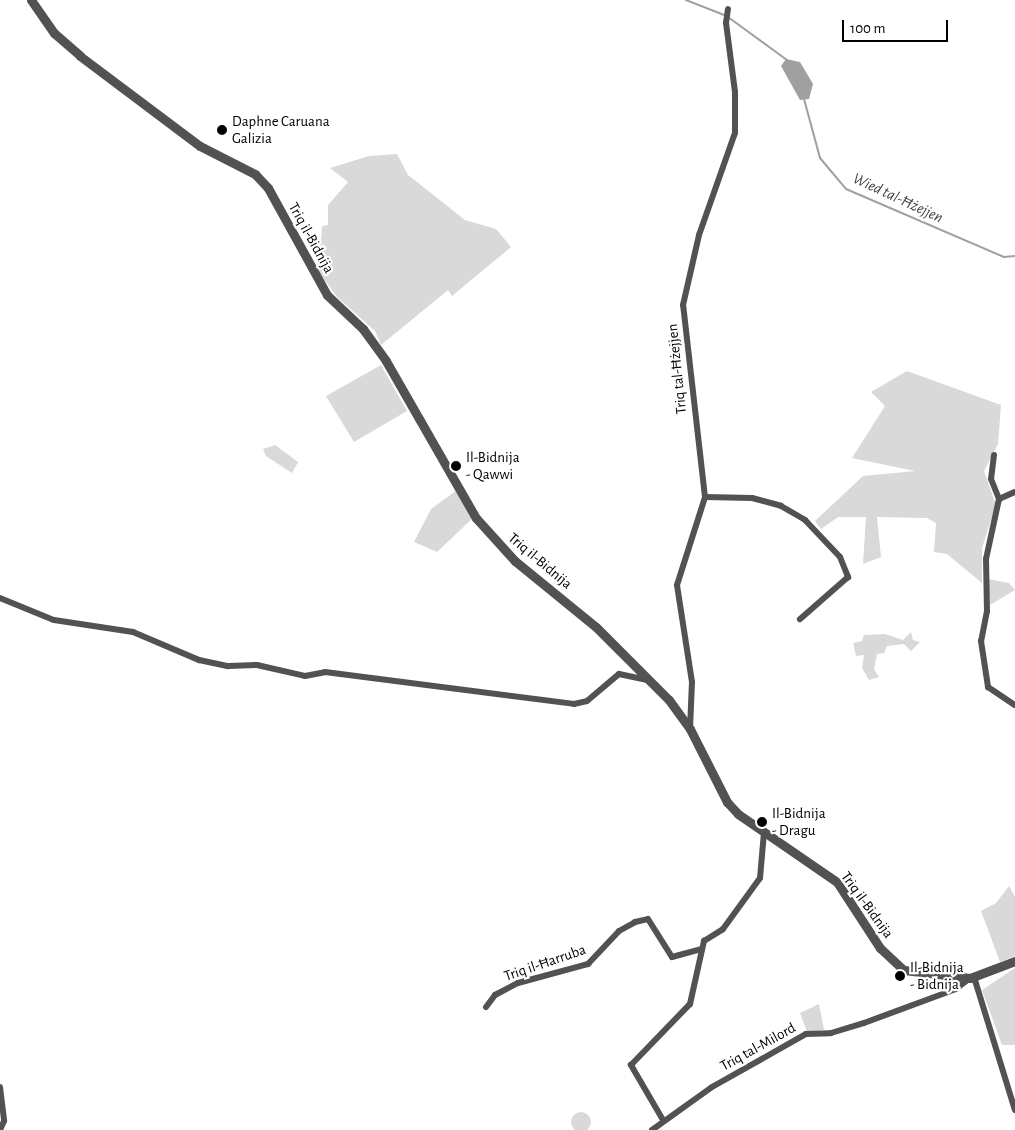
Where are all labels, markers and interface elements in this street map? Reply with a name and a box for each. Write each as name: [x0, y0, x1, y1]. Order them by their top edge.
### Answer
scale bar: [845, 10, 951, 42]
text: 100 m: [850, 21, 885, 36]
place label: Daphne Caruana Galizia: [232, 112, 330, 147]
marker: Daphne Caruana Galizia: [216, 124, 228, 136]
water label: Wied tal-Ħżejjen: [850, 169, 946, 227]
street label: Triq il-Bidnija: [284, 199, 338, 277]
street label: Triq tal-Ħżejjen: [663, 323, 691, 415]
place label: Il-Bidnija - Qawwi: [466, 448, 520, 483]
marker: Il-Bidnija - Qawwi: [450, 460, 462, 472]
street label: Triq il-Bidnija: [504, 529, 576, 593]
place label: Il-Bidnija - Dragu: [772, 804, 826, 839]
marker: Il-Bidnija - Dragu: [756, 816, 768, 828]
street label: Triq il-Bidnija: [837, 868, 897, 942]
street label: Triq il-Ħarruba: [502, 941, 588, 985]
place label: Il-Bidnija - Bidnija: [910, 958, 964, 993]
marker: Il-Bidnija - Bidnija: [894, 970, 906, 982]
street label: Triq tal-Milord: [717, 1019, 799, 1075]

